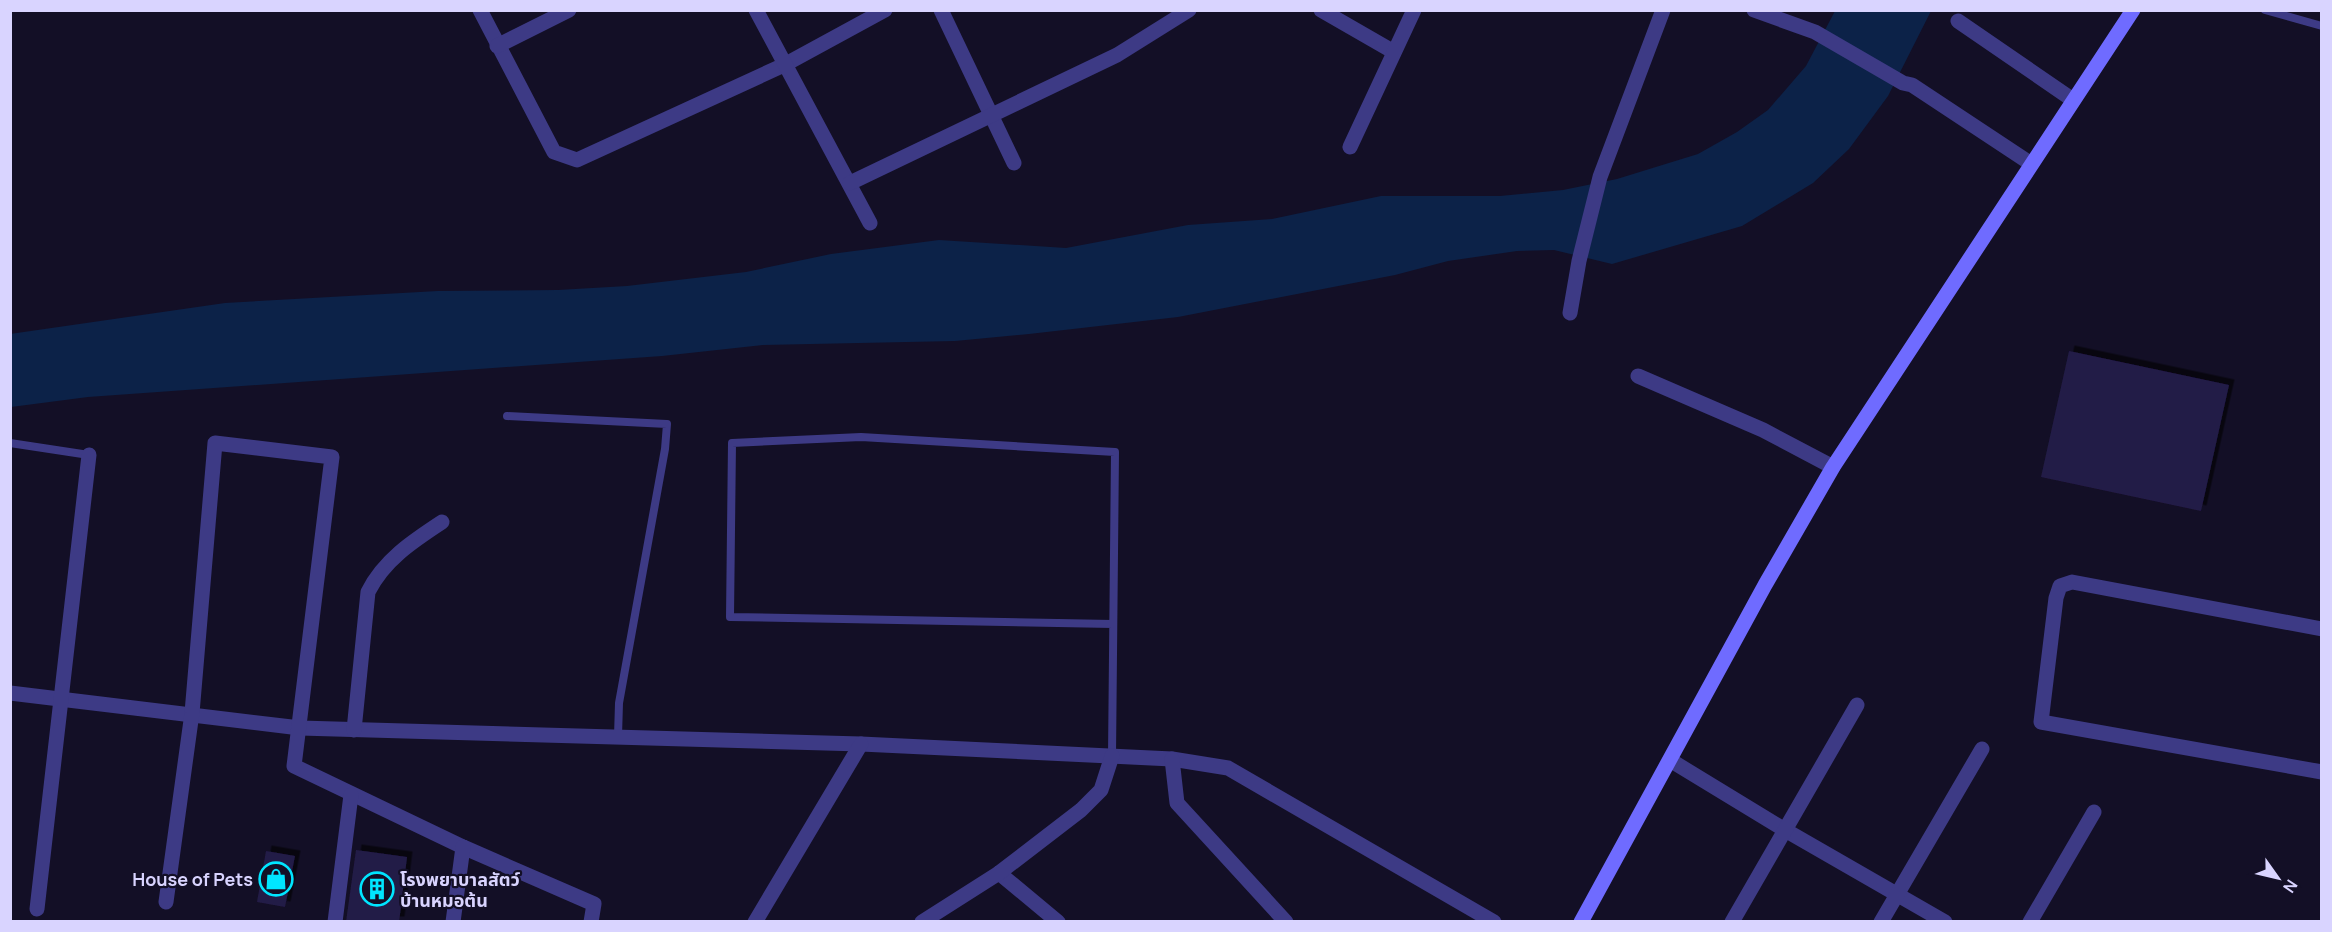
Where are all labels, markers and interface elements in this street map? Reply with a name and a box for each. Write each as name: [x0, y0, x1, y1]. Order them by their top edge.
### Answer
north arrow: [2248, 848, 2308, 908]
shop icon: House of Pets: [258, 861, 294, 897]
place label: House of Pets: [132, 867, 253, 891]
place label: โรงพยาบาลสัตว์ บ้านหมอต้น: [400, 867, 520, 912]
building icon: โรงพยาบาลสัตว์ บ้านหมอต้น: [359, 871, 395, 907]
text: N: [2278, 875, 2303, 897]

